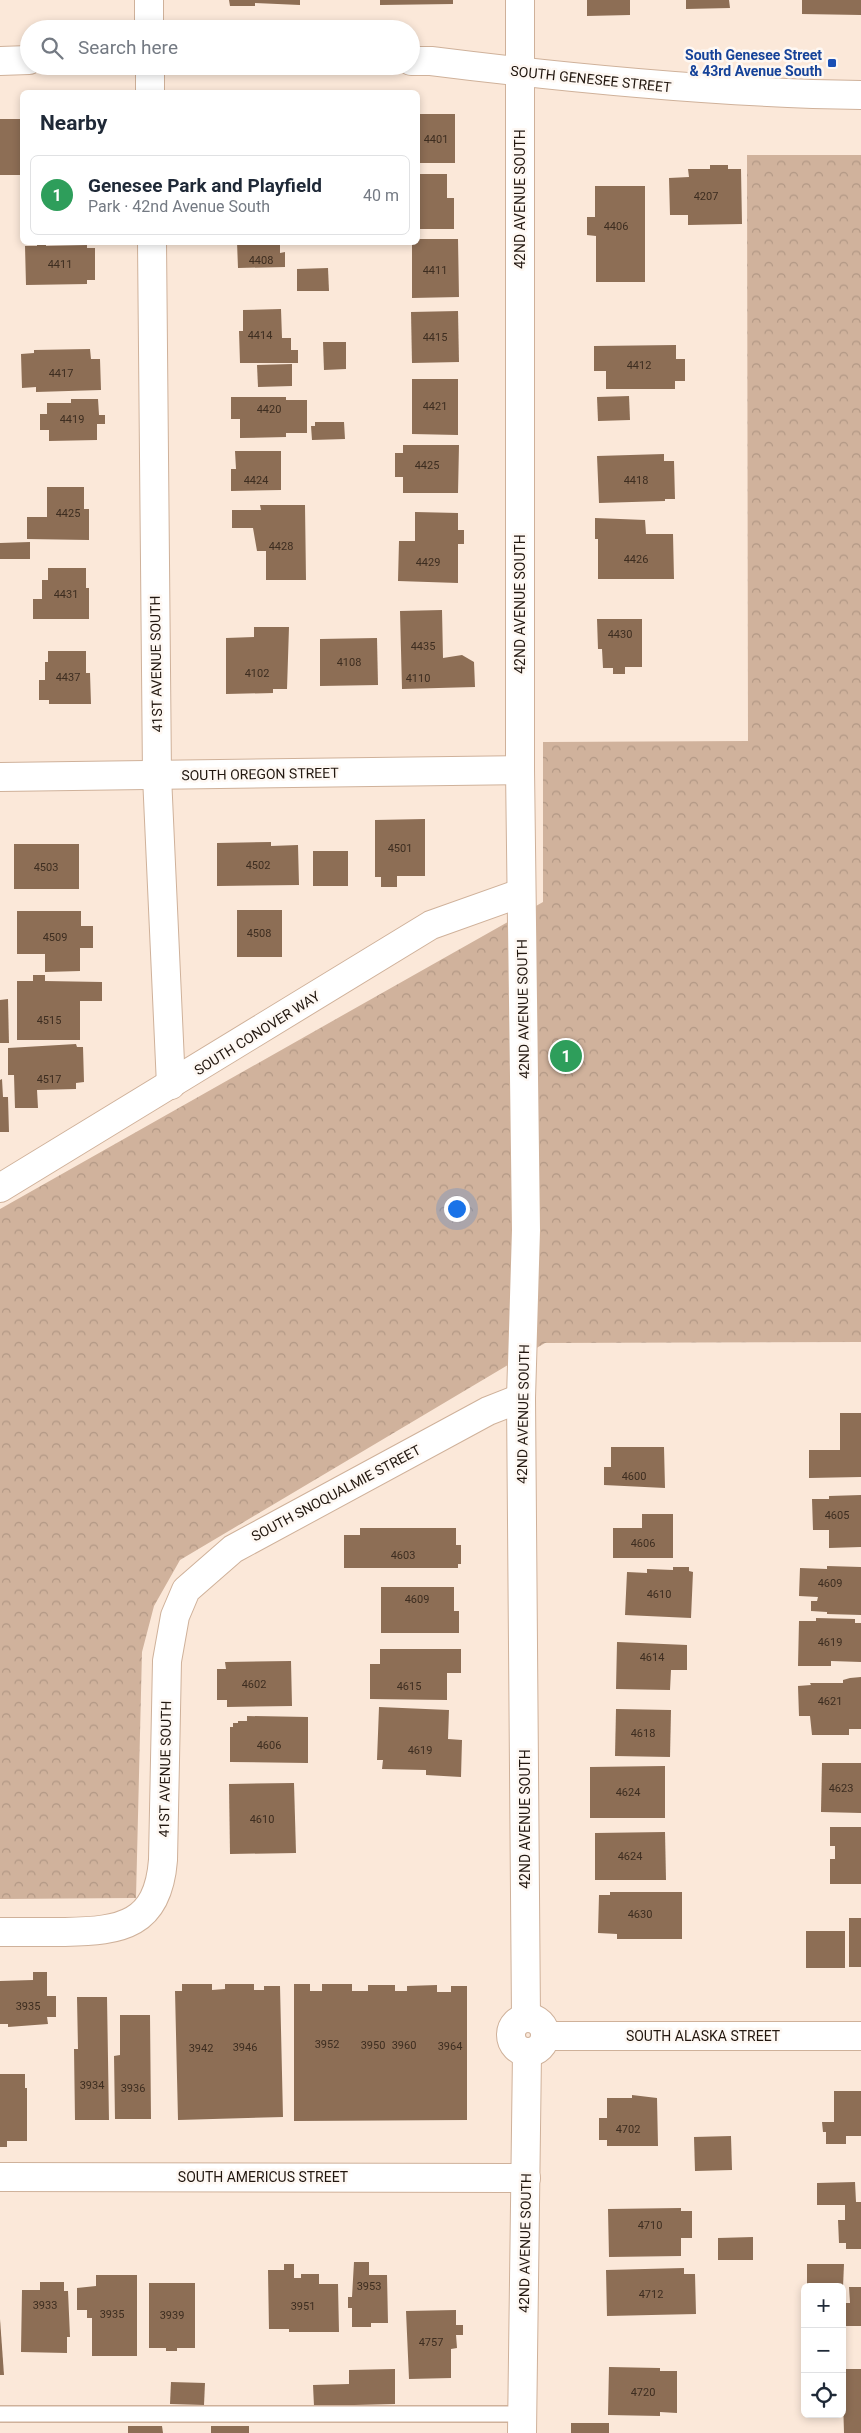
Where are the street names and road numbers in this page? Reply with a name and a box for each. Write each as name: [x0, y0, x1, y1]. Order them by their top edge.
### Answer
street label: SOUTH GENESEE STREET: [510, 63, 673, 95]
street label: 42ND AVENUE SOUTH: [512, 129, 528, 269]
street label: 42ND AVENUE SOUTH: [512, 534, 528, 674]
street label: 41ST AVENUE SOUTH: [147, 595, 165, 733]
street label: SOUTH OREGON STREET: [181, 765, 339, 783]
street label: 42ND AVENUE SOUTH: [514, 939, 532, 1079]
street label: SOUTH CONOVER WAY: [191, 987, 323, 1078]
street label: 42ND AVENUE SOUTH: [514, 1344, 532, 1484]
street label: SOUTH SNOQUALMIE STREET: [249, 1441, 424, 1544]
street label: 41ST AVENUE SOUTH: [156, 1700, 174, 1838]
street label: 42ND AVENUE SOUTH: [517, 1749, 533, 1889]
street label: SOUTH ALASKA STREET: [626, 2028, 781, 2044]
street label: SOUTH AMERICUS STREET: [178, 2169, 349, 2185]
street label: 42ND AVENUE SOUTH: [516, 2173, 534, 2313]

